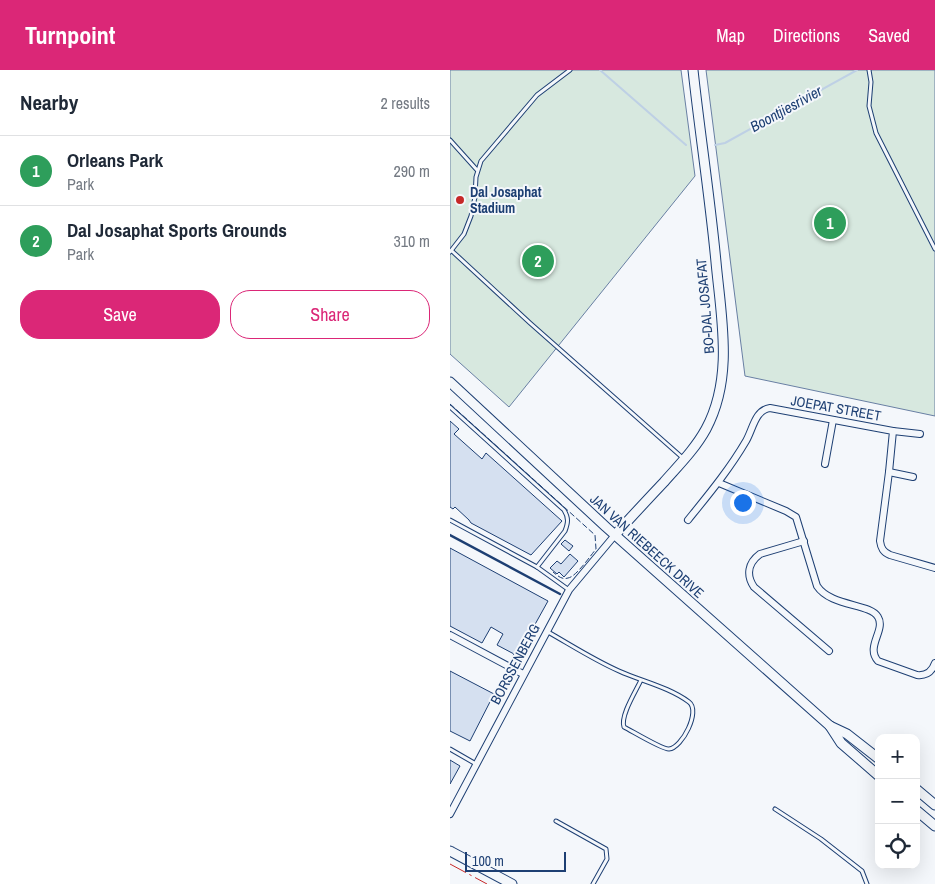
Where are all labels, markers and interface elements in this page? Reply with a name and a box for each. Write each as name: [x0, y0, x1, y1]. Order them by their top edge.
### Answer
text: Turnpoint: [25, 19, 115, 51]
text: Map: [716, 23, 745, 48]
text: Directions: [773, 23, 840, 48]
text: Saved: [868, 23, 910, 48]
water label: Boontjiesrivier: [746, 80, 826, 137]
text: Nearby: [20, 88, 78, 117]
text: 2 results: [380, 92, 430, 114]
text: Orleans Park: [67, 147, 163, 173]
text: 1: [32, 160, 40, 182]
text: 290 m: [394, 160, 430, 182]
text: Park: [67, 173, 94, 195]
place label: Dal Josaphat Stadium: [470, 183, 542, 217]
marker: Dal Josaphat Stadium: [454, 194, 466, 206]
pin: 1: [814, 204, 846, 242]
text: Dal Josaphat Sports Grounds: [67, 217, 287, 243]
text: 2: [32, 230, 40, 252]
text: 310 m: [394, 230, 430, 252]
pin: 2: [522, 242, 554, 280]
text: Park: [67, 243, 94, 265]
street label: BO-DAL JOSAFAT: [692, 258, 718, 354]
button: Save: [20, 290, 220, 339]
button: Share: [230, 290, 430, 339]
street label: JOEPAT STREET: [789, 391, 883, 425]
street label: JAN VAN RIEBEECK DRIVE: [586, 490, 708, 602]
your location: [730, 490, 756, 516]
street label: BORSSENBERG: [486, 621, 544, 707]
map controls: [875, 734, 920, 869]
button: +: [875, 734, 920, 779]
button: −: [875, 779, 920, 824]
button: locate: [875, 824, 920, 869]
scale bar: [465, 849, 566, 872]
text: 100 m: [472, 852, 504, 870]

